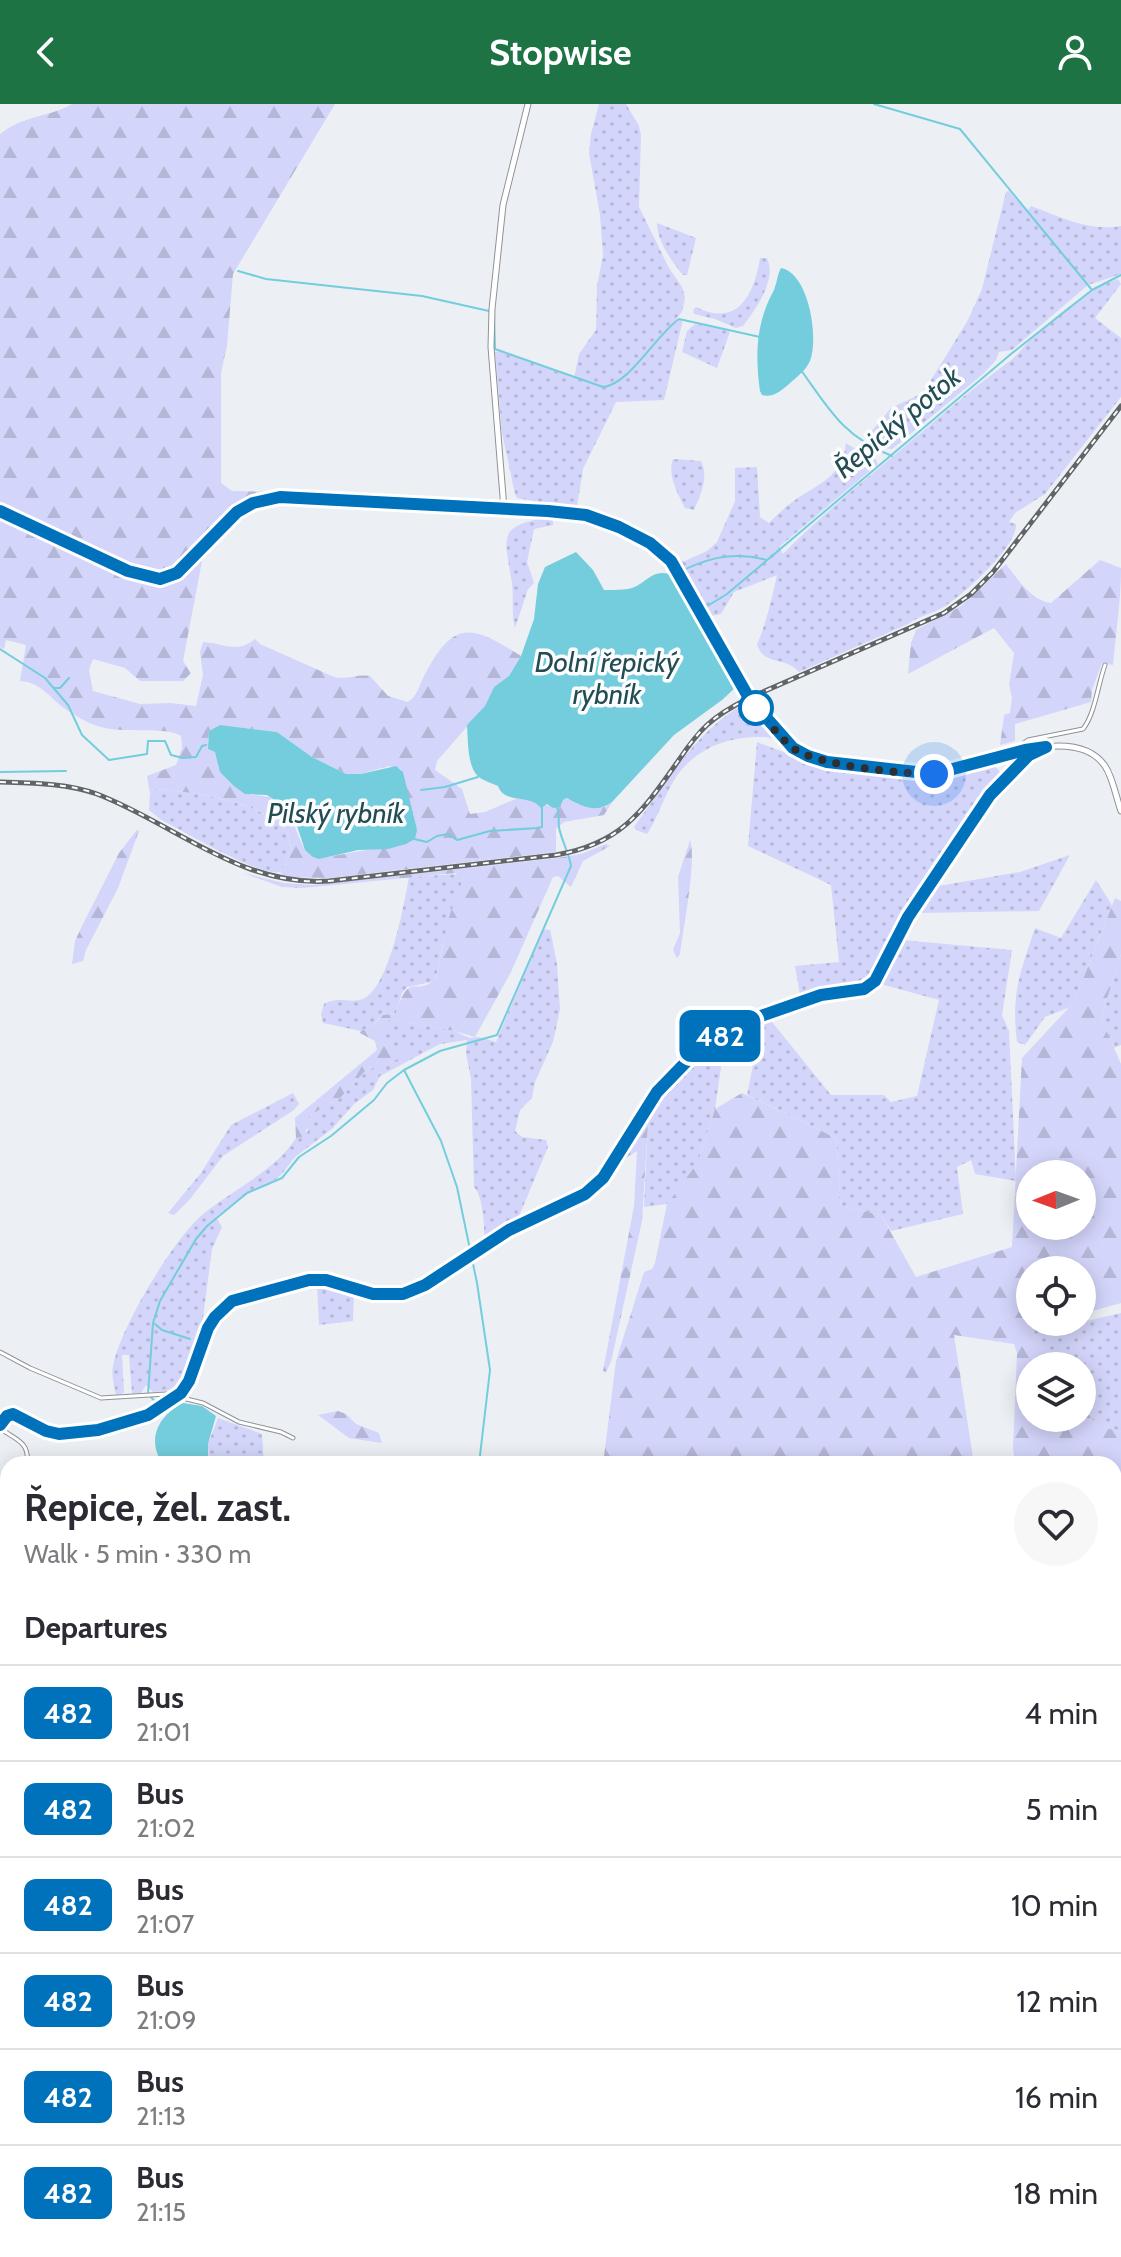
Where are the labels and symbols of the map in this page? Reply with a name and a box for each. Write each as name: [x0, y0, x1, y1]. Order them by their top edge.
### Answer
water label: Řepický potok: [827, 358, 968, 485]
water label: Dolní řepický rybník: [535, 645, 680, 711]
unlabelled marker: [739, 691, 773, 725]
your location: [914, 754, 954, 794]
water label: Pilský rybník: [267, 796, 406, 830]
line badge: 482: [674, 1010, 766, 1062]
north arrow: [1016, 1160, 1096, 1240]

